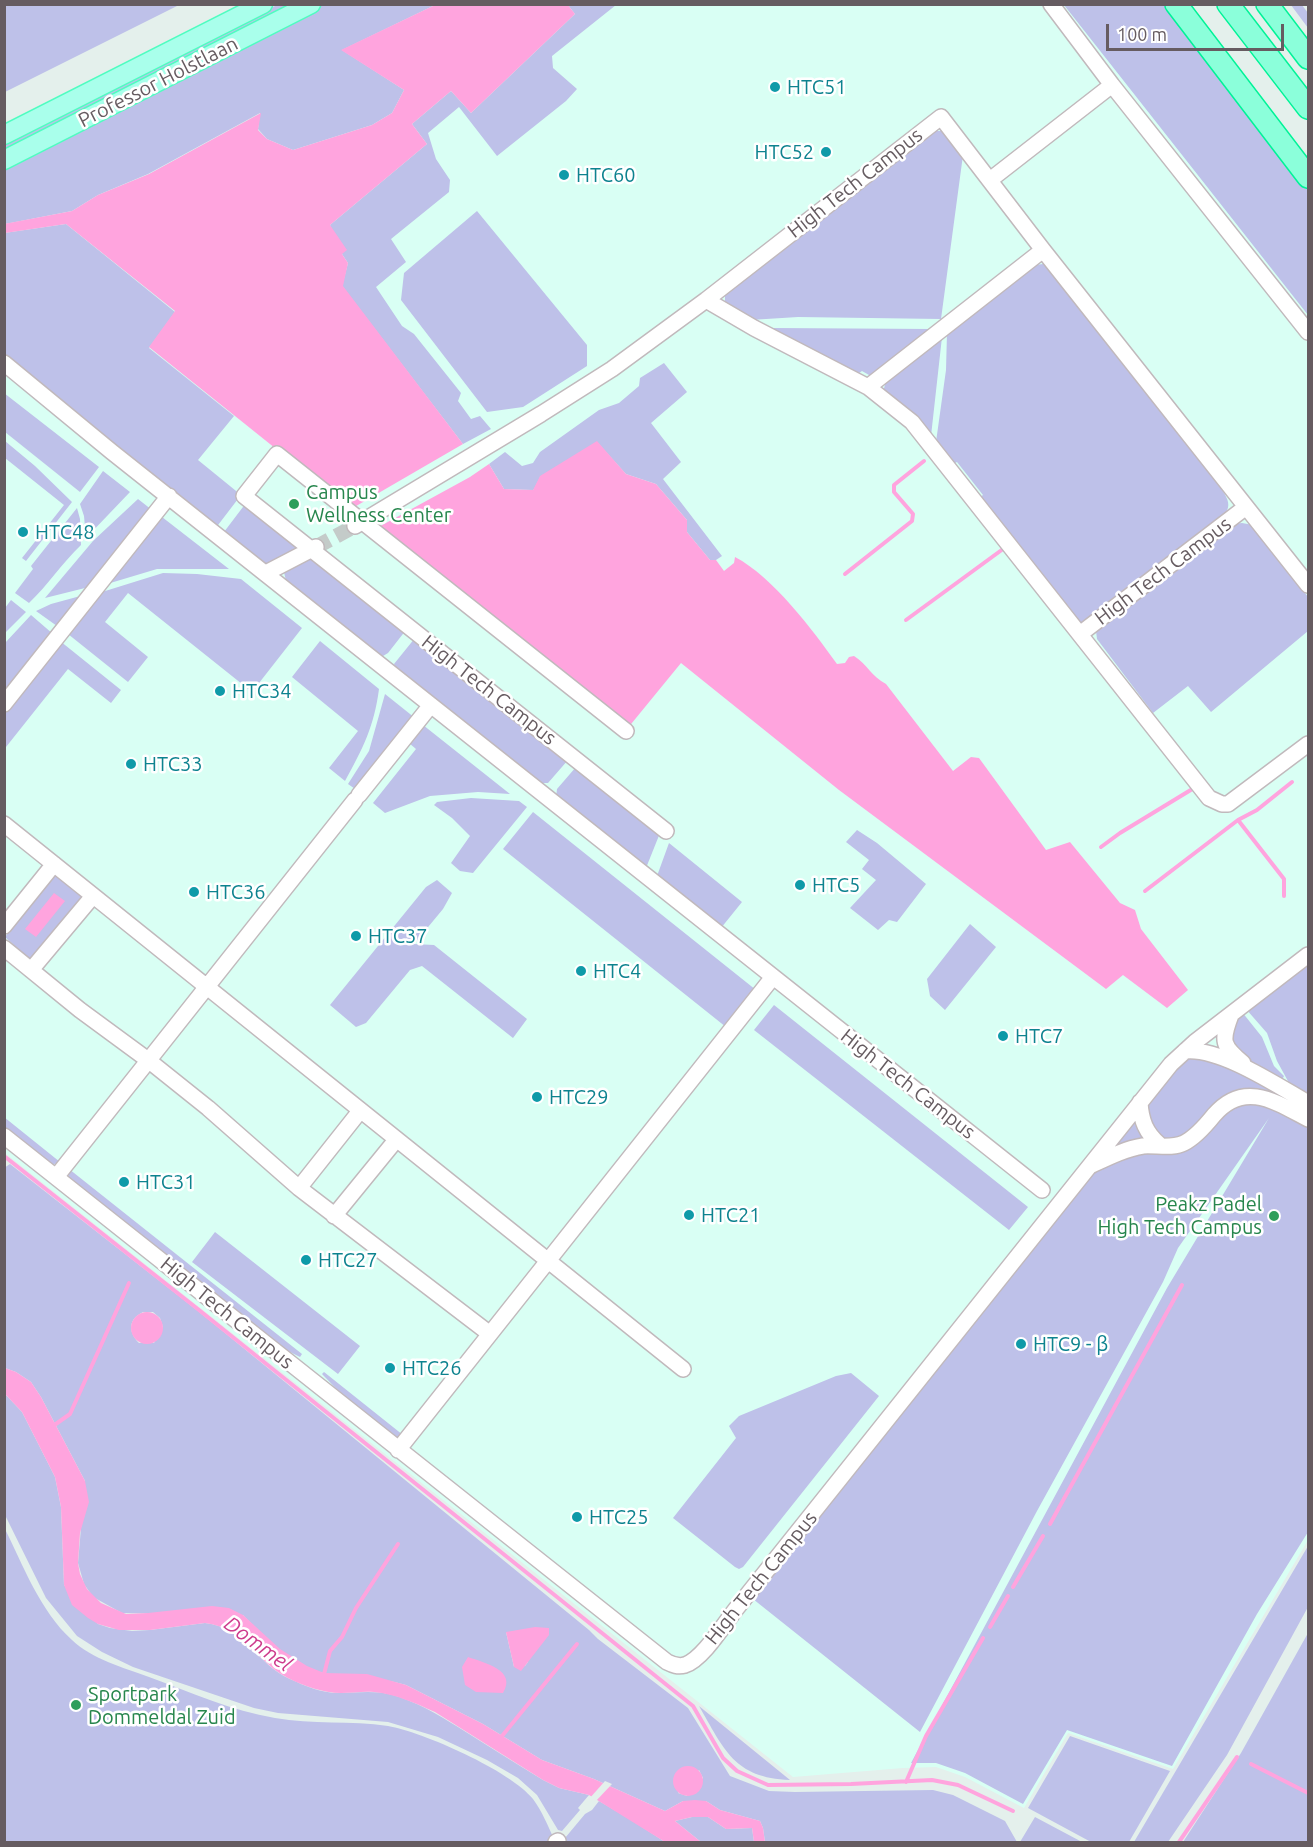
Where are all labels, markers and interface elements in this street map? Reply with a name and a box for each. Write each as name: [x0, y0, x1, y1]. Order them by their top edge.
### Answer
scale bar: [1109, 12, 1288, 50]
text: 100 m: [1117, 24, 1167, 44]
street label: Professor Holstlaan: [74, 31, 242, 133]
place label: HTC51: [787, 75, 847, 99]
marker: HTC51: [768, 80, 782, 94]
street label: High Tech Campus: [783, 123, 927, 243]
place label: HTC52: [754, 140, 814, 164]
marker: HTC52: [819, 145, 833, 159]
place label: HTC60: [576, 163, 636, 187]
marker: HTC60: [557, 168, 571, 182]
place label: Campus Wellness Center: [306, 480, 451, 527]
marker: Campus Wellness Center: [287, 497, 301, 511]
street label: High Tech Campus: [1090, 512, 1236, 630]
place label: HTC48: [35, 520, 95, 544]
marker: HTC48: [16, 525, 30, 539]
street label: High Tech Campus: [417, 630, 561, 750]
place label: HTC34: [232, 679, 292, 703]
marker: HTC34: [213, 684, 227, 698]
place label: HTC33: [143, 752, 203, 776]
marker: HTC33: [124, 757, 138, 771]
place label: HTC5: [812, 873, 860, 897]
marker: HTC5: [793, 878, 807, 892]
place label: HTC36: [206, 880, 266, 904]
marker: HTC36: [187, 885, 201, 899]
place label: HTC37: [368, 924, 428, 948]
marker: HTC37: [349, 929, 363, 943]
place label: HTC4: [593, 959, 641, 983]
marker: HTC4: [574, 964, 588, 978]
street label: High Tech Campus: [836, 1024, 980, 1144]
place label: HTC7: [1015, 1024, 1063, 1048]
marker: HTC7: [996, 1029, 1010, 1043]
place label: HTC29: [549, 1085, 609, 1109]
marker: HTC29: [530, 1090, 544, 1104]
place label: HTC31: [136, 1170, 196, 1194]
marker: HTC31: [117, 1175, 131, 1189]
place label: Peakz Padel High Tech Campus: [1098, 1192, 1262, 1239]
place label: HTC21: [701, 1203, 761, 1227]
marker: HTC21: [682, 1208, 696, 1222]
marker: Peakz Padel High Tech Campus: [1267, 1209, 1281, 1223]
place label: HTC27: [318, 1248, 378, 1272]
street label: High Tech Campus: [156, 1252, 298, 1374]
marker: HTC27: [299, 1253, 313, 1267]
place label: HTC9 - β: [1033, 1332, 1108, 1356]
marker: HTC9 - β: [1014, 1337, 1028, 1351]
place label: HTC26: [402, 1356, 462, 1380]
marker: HTC26: [383, 1361, 397, 1375]
place label: HTC25: [589, 1505, 649, 1529]
street label: High Tech Campus: [700, 1507, 822, 1649]
marker: HTC25: [570, 1510, 584, 1524]
water label: Dommel: [219, 1611, 297, 1677]
place label: Sportpark Dommeldal Zuid: [88, 1682, 236, 1729]
marker: Sportpark Dommeldal Zuid: [69, 1698, 83, 1712]

